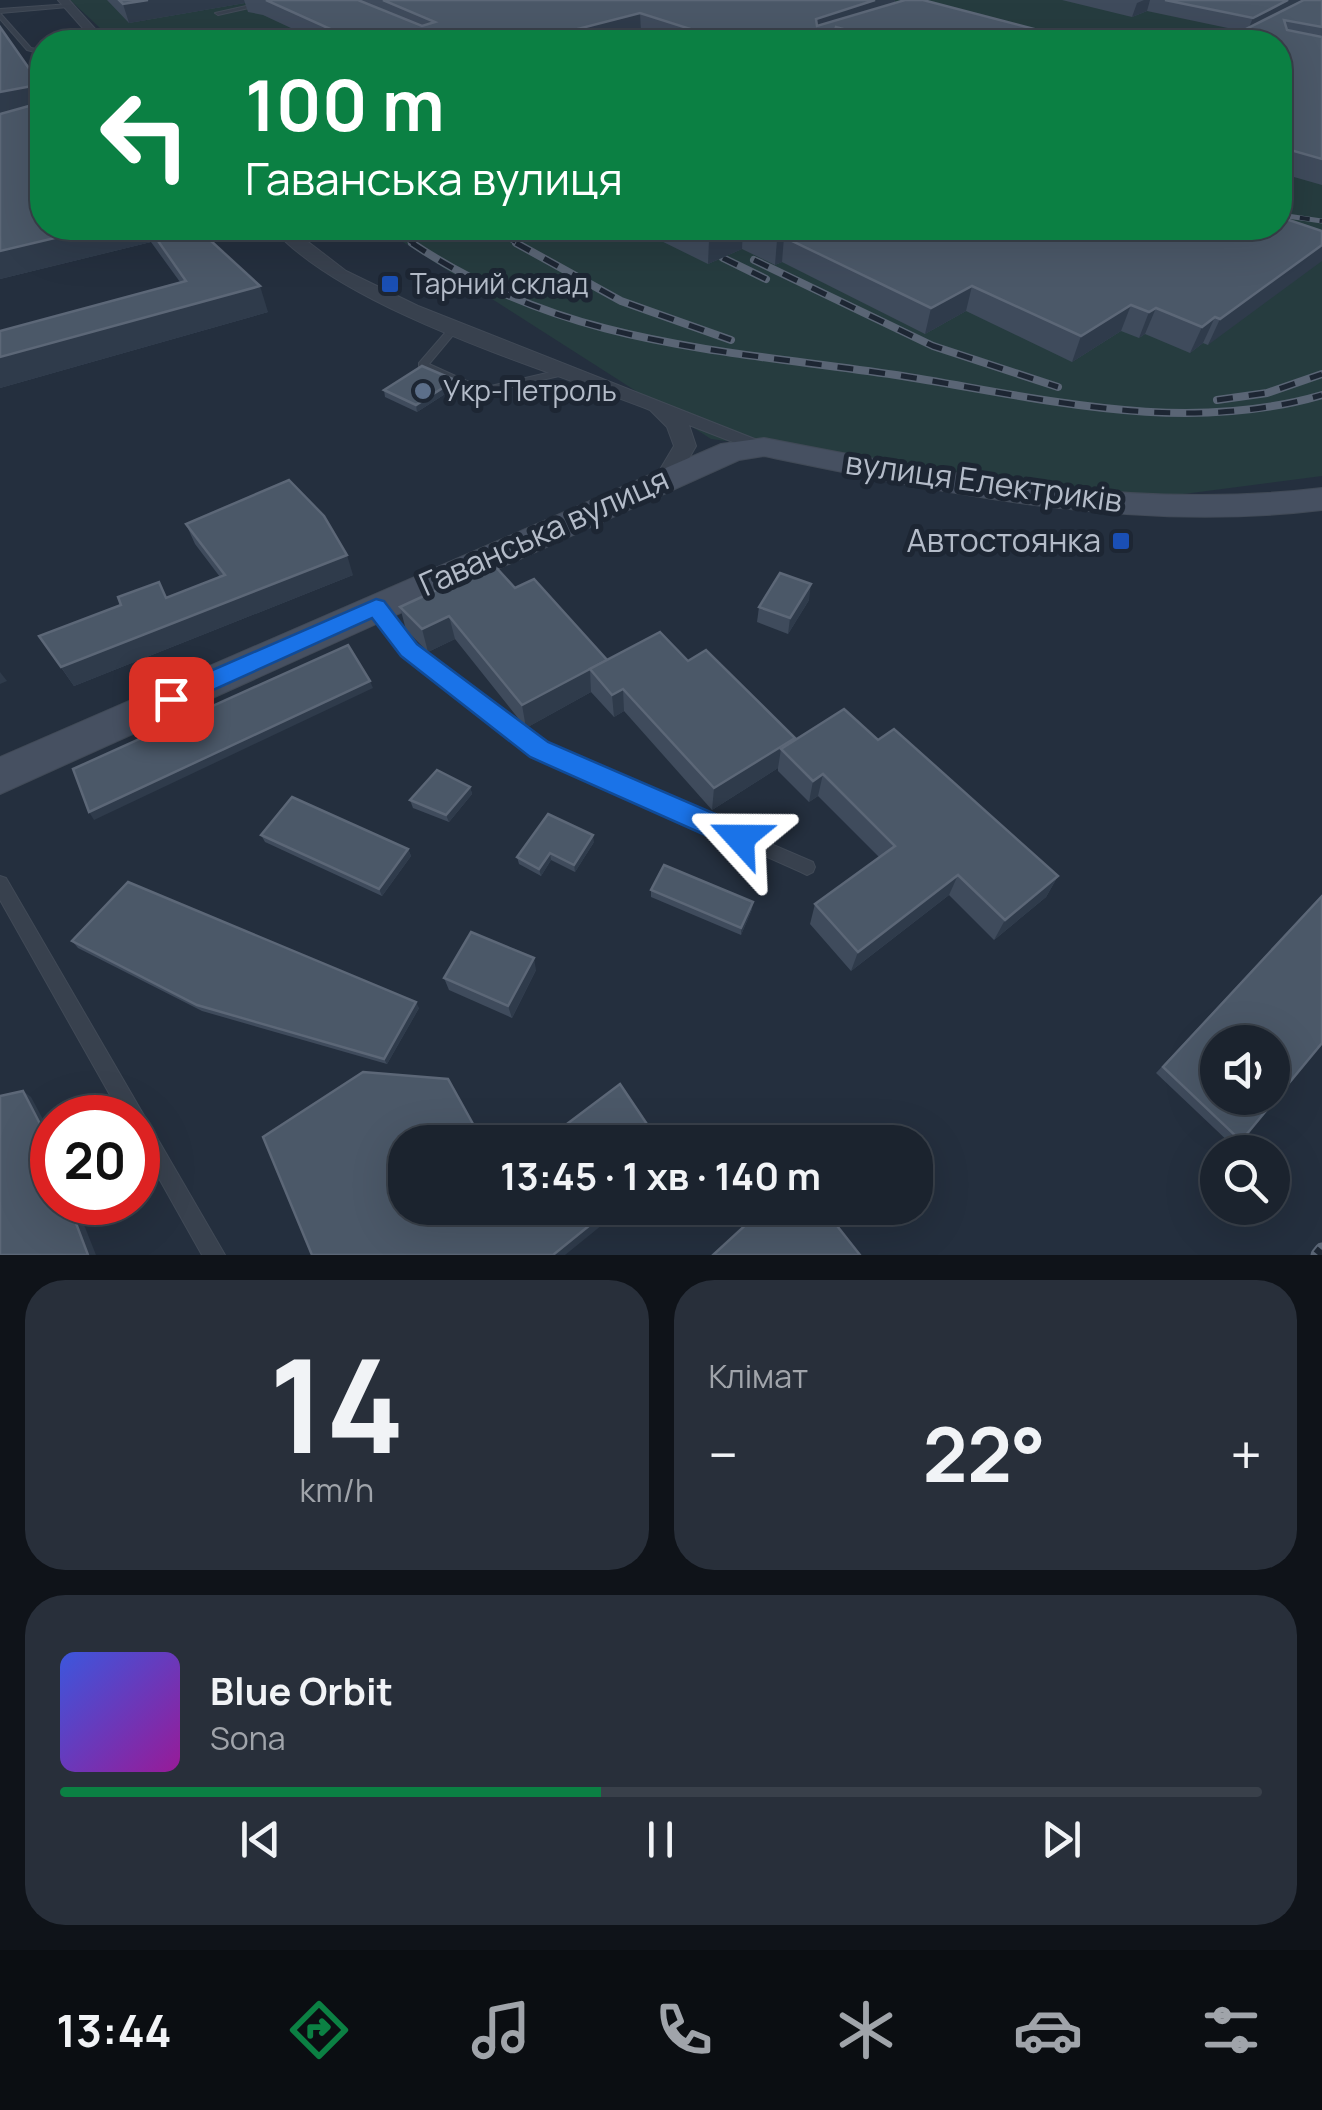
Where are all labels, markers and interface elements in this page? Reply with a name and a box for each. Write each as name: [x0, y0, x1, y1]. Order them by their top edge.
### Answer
text: 100 m: [245, 56, 445, 152]
icon: left: [80, 70, 210, 200]
text: Гаванська вулиця: [245, 147, 623, 209]
place label: Тарний склад: [410, 264, 588, 302]
marker: Тарний склад: [379, 273, 401, 295]
place label: Укр-Петроль: [443, 371, 617, 409]
marker: Укр-Петроль: [412, 380, 434, 402]
street label: вулиця Електриків: [843, 440, 1125, 522]
street label: Гаванська вулиця: [412, 456, 675, 606]
place label: Автостоянка: [906, 518, 1101, 562]
marker: Автостоянка: [1110, 530, 1132, 552]
pin: [129, 657, 214, 742]
icon: arrive: [144, 672, 199, 727]
position arrow: [688, 786, 792, 890]
map controls: [1200, 1025, 1290, 1225]
button: sound: [1200, 1025, 1290, 1115]
speed limit sign: 20: [30, 1095, 160, 1225]
button: search: [1200, 1135, 1290, 1225]
text: 13:45 · 1 хв · 140 m: [500, 1149, 821, 1201]
text: 14: [269, 1314, 405, 1492]
text: Клімат: [709, 1354, 808, 1398]
text: 22°: [923, 1402, 1046, 1505]
text: −: [709, 1416, 738, 1492]
text: +: [1230, 1416, 1262, 1492]
text: km/h: [300, 1468, 374, 1512]
text: Blue Orbit: [210, 1664, 393, 1716]
text: Sona: [210, 1716, 285, 1760]
icon: previous: [233, 1812, 288, 1867]
icon: pause: [633, 1812, 688, 1867]
icon: next: [1034, 1812, 1089, 1867]
icon: directions: [284, 1995, 354, 2065]
icon: music: [466, 1995, 536, 2065]
icon: phone: [649, 1995, 719, 2065]
icon: climate: [831, 1995, 901, 2065]
icon: car: [1013, 1995, 1083, 2065]
icon: filters: [1196, 1995, 1266, 2065]
text: 13:44: [56, 1999, 172, 2061]

